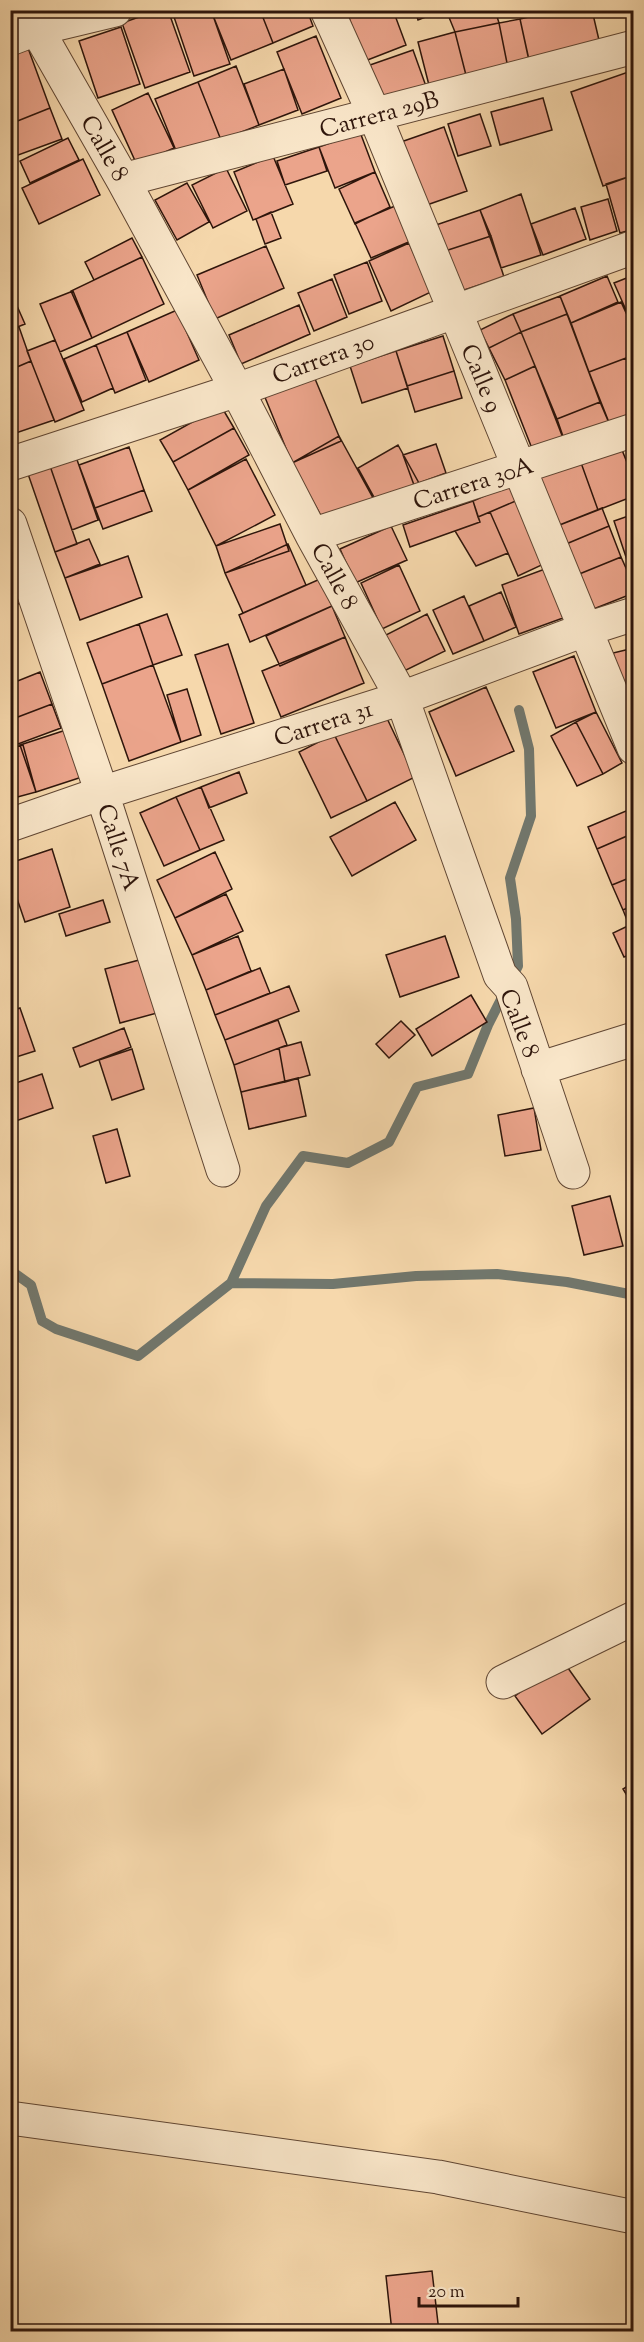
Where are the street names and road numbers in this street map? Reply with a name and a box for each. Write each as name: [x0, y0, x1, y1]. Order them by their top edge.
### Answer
street label: Carrera 29B: [316, 84, 443, 148]
street label: Calle 8: [71, 110, 136, 188]
street label: Carrera 30: [268, 326, 379, 394]
street label: Calle 9: [451, 339, 510, 418]
street label: Carrera 30A: [409, 449, 539, 520]
street label: Calle 8: [301, 537, 365, 616]
street label: Carrera 31: [270, 693, 377, 757]
street label: Calle 7A: [87, 800, 147, 896]
street label: Calle 8: [489, 984, 547, 1063]

